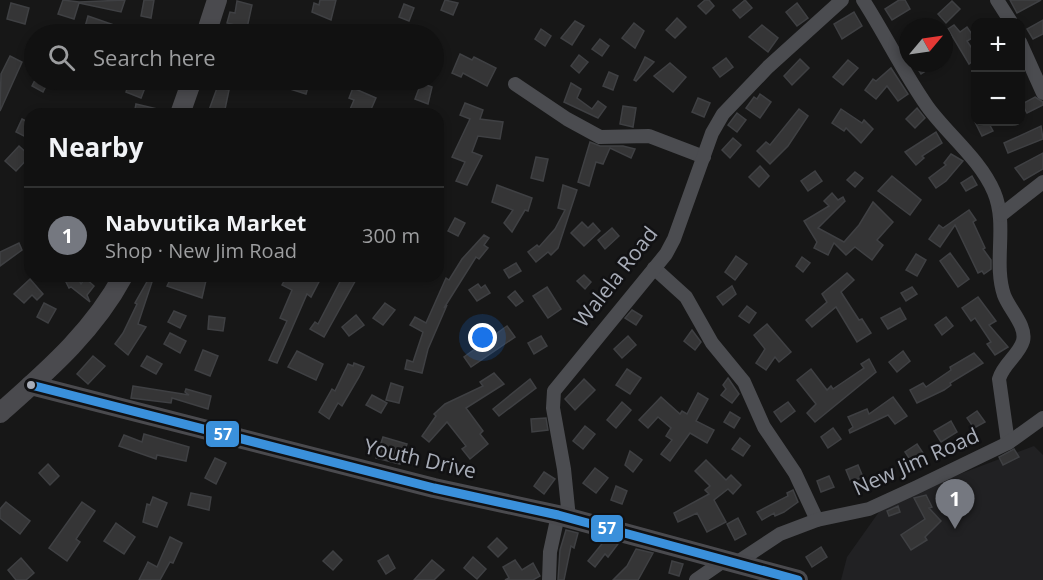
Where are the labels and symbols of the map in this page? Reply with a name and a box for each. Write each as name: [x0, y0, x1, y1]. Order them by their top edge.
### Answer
north arrow: [899, 18, 953, 72]
street label: Walela Road: [567, 220, 663, 333]
your location: [468, 323, 497, 352]
unlabelled marker: [25, 379, 37, 391]
line badge: 57: [205, 420, 240, 448]
street label: New Jim Road: [848, 421, 983, 501]
text: 57: [214, 423, 232, 445]
street label: Youth Drive: [361, 432, 479, 485]
pin: 1: [936, 480, 974, 529]
line badge: 57: [590, 514, 624, 543]
text: 57: [598, 517, 616, 539]

